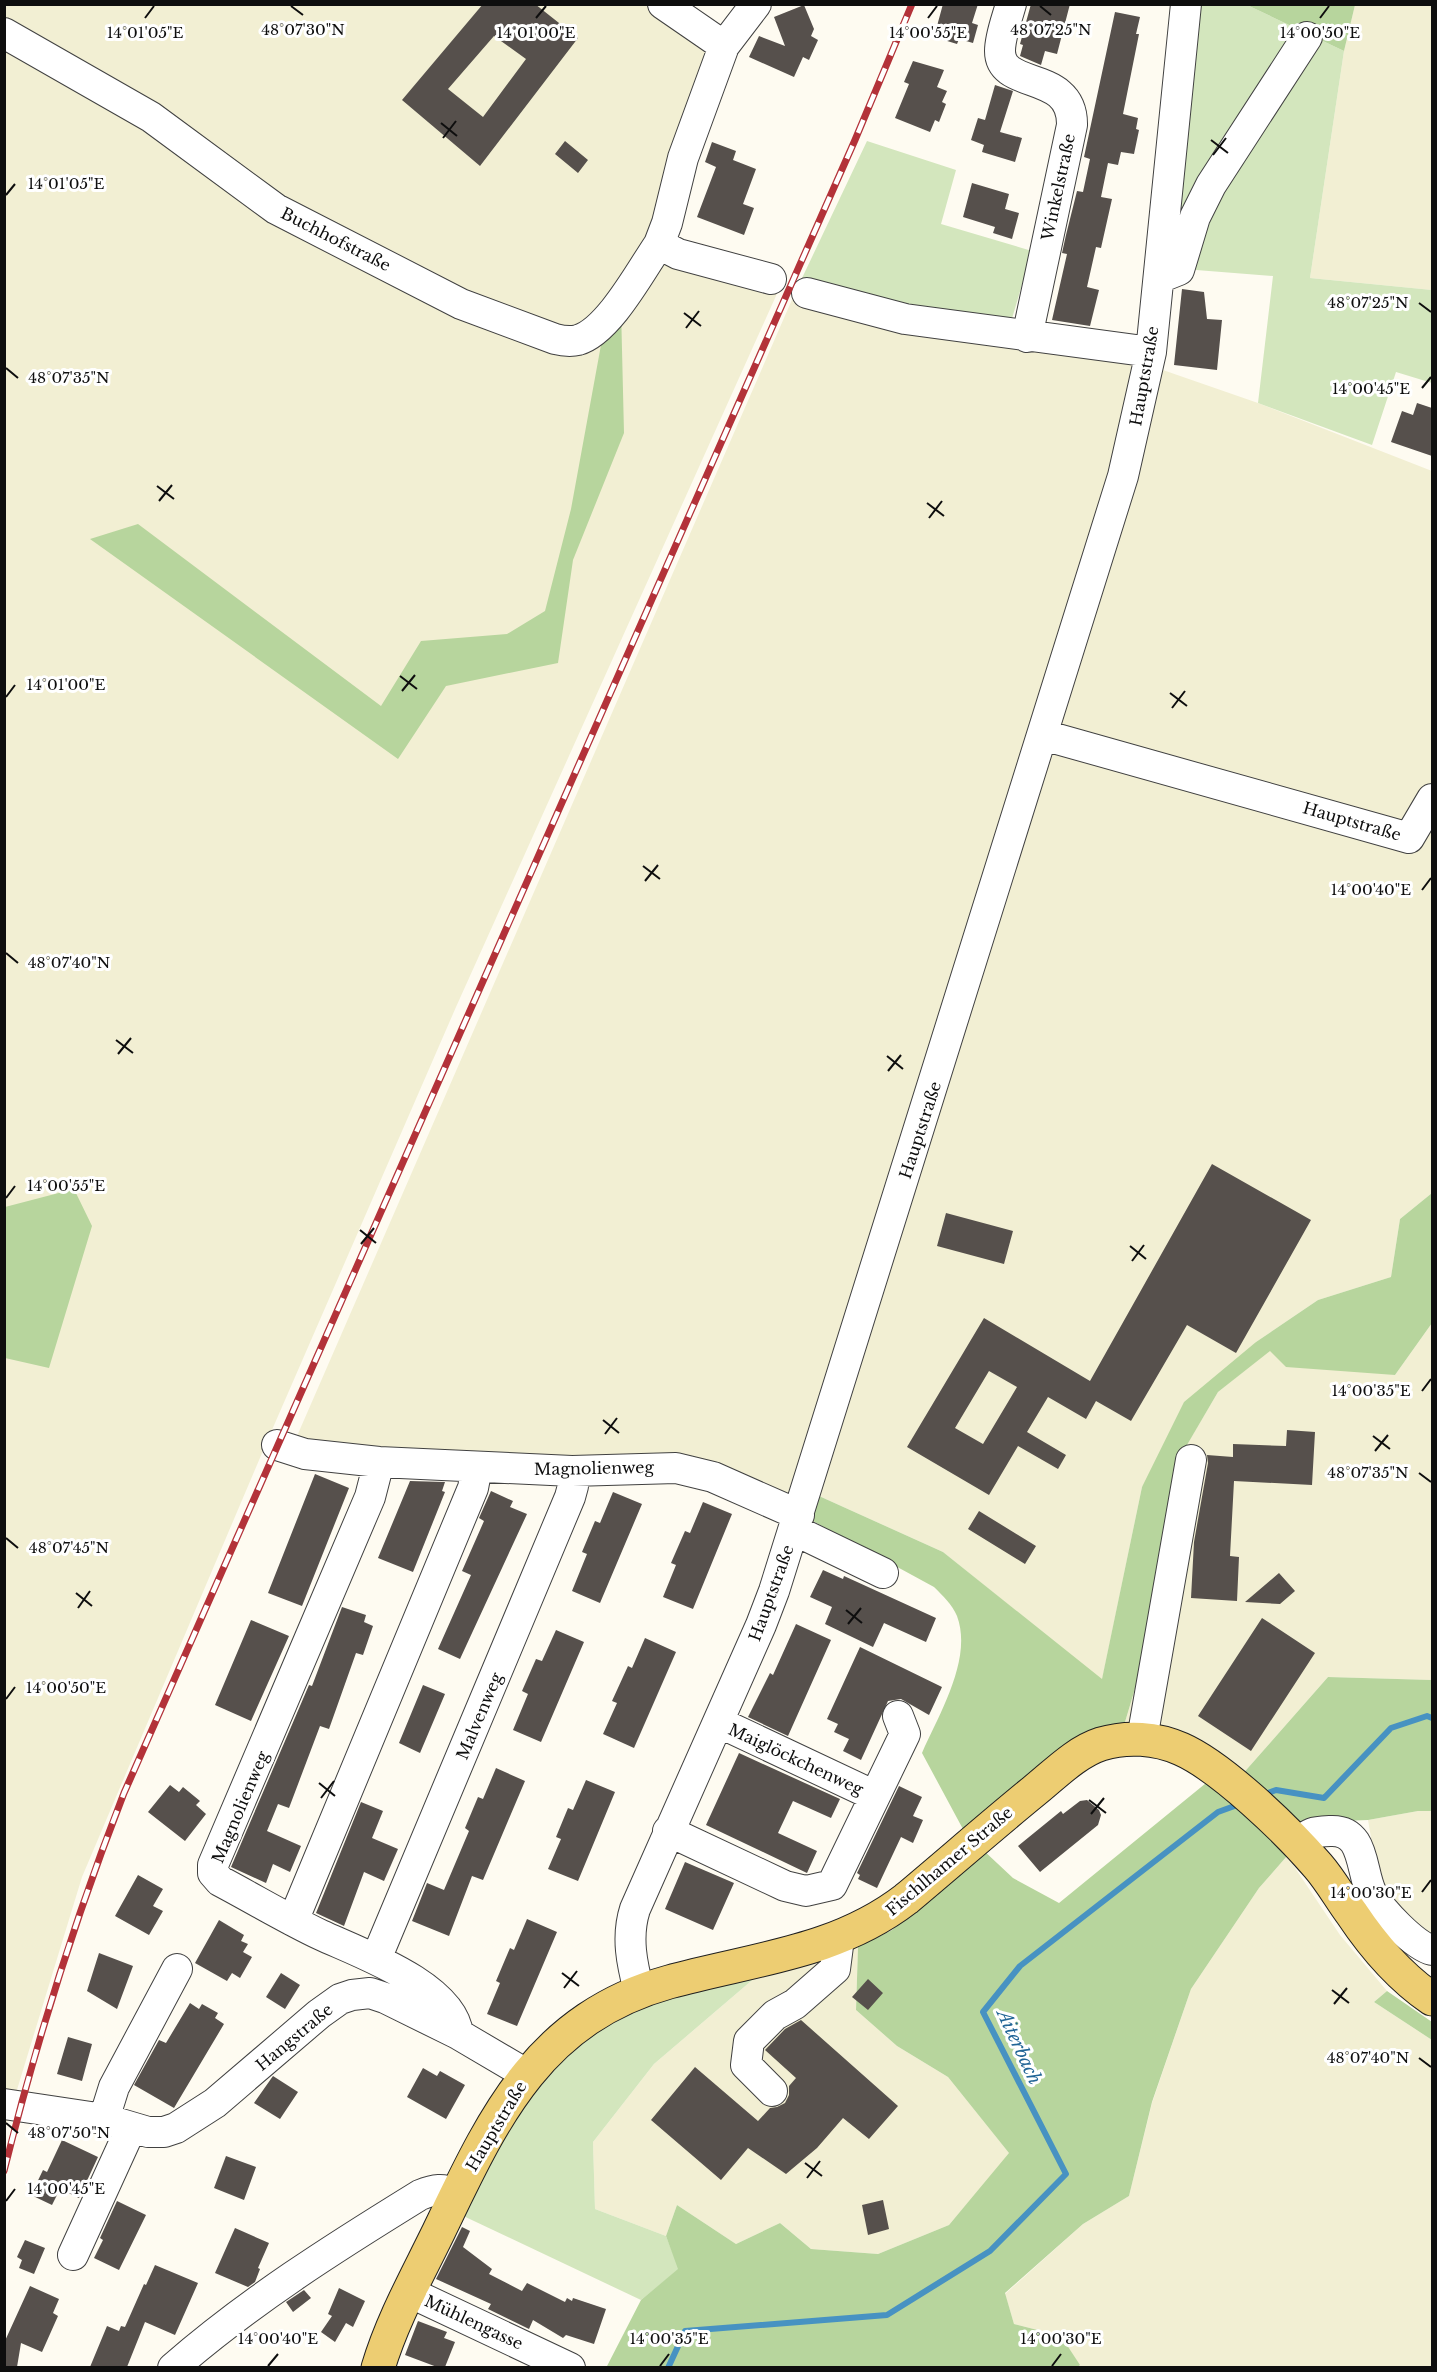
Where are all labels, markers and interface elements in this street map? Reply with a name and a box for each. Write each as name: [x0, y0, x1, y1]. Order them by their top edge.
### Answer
text: 48°07'30"N: [261, 20, 345, 39]
text: 48°07'25"N: [1010, 20, 1092, 39]
text: 14°01'05"E: [107, 23, 183, 42]
text: 14°01'00"E: [497, 23, 576, 42]
text: 14°00'55"E: [889, 23, 967, 42]
text: 14°00'50"E: [1280, 23, 1360, 42]
street label: Winkelstraße: [1037, 132, 1079, 243]
text: 14°01'05"E: [28, 174, 104, 193]
street label: Buchhofstraße: [278, 203, 394, 275]
text: 48°07'25"N: [1327, 293, 1409, 312]
street label: Hauptstraße: [1125, 324, 1163, 428]
text: 48°07'35"N: [28, 368, 110, 387]
text: 14°00'45"E: [1332, 379, 1410, 398]
text: 14°01'00"E: [27, 675, 106, 694]
street label: Hauptstraße: [1301, 797, 1403, 845]
text: 14°00'40"E: [1331, 880, 1411, 899]
text: 48°07'40"N: [28, 953, 110, 972]
street label: Hauptstraße: [895, 1079, 945, 1181]
text: 14°00'55"E: [27, 1176, 105, 1195]
text: 14°00'35"E: [1331, 1381, 1411, 1400]
street label: Magnolienweg: [534, 1457, 655, 1479]
text: 48°07'35"N: [1327, 1463, 1409, 1482]
text: 48°07'45"N: [29, 1538, 109, 1557]
street label: Hauptstraße: [744, 1542, 798, 1644]
street label: Malvenweg: [452, 1669, 506, 1763]
text: 14°00'50"E: [26, 1678, 106, 1697]
street label: Maiglöckchenweg: [725, 1719, 867, 1799]
street label: Magnolienweg: [207, 1747, 273, 1866]
street label: Fischlhamer Straße: [882, 1802, 1016, 1920]
text: 14°00'30"E: [1330, 1883, 1412, 1902]
street label: Hangstraße: [251, 1999, 337, 2075]
water label: Aiterbach: [991, 2004, 1046, 2088]
text: 48°07'40"N: [1327, 2048, 1409, 2067]
street label: Hauptstraße: [461, 2077, 531, 2175]
text: 48°07'50"N: [28, 2123, 110, 2142]
text: 14°00'45"E: [27, 2179, 105, 2198]
street label: Mühlengasse: [422, 2290, 526, 2354]
text: 14°00'40"E: [238, 2329, 318, 2348]
text: 14°00'35"E: [629, 2329, 709, 2348]
text: 14°00'30"E: [1020, 2329, 1102, 2348]

